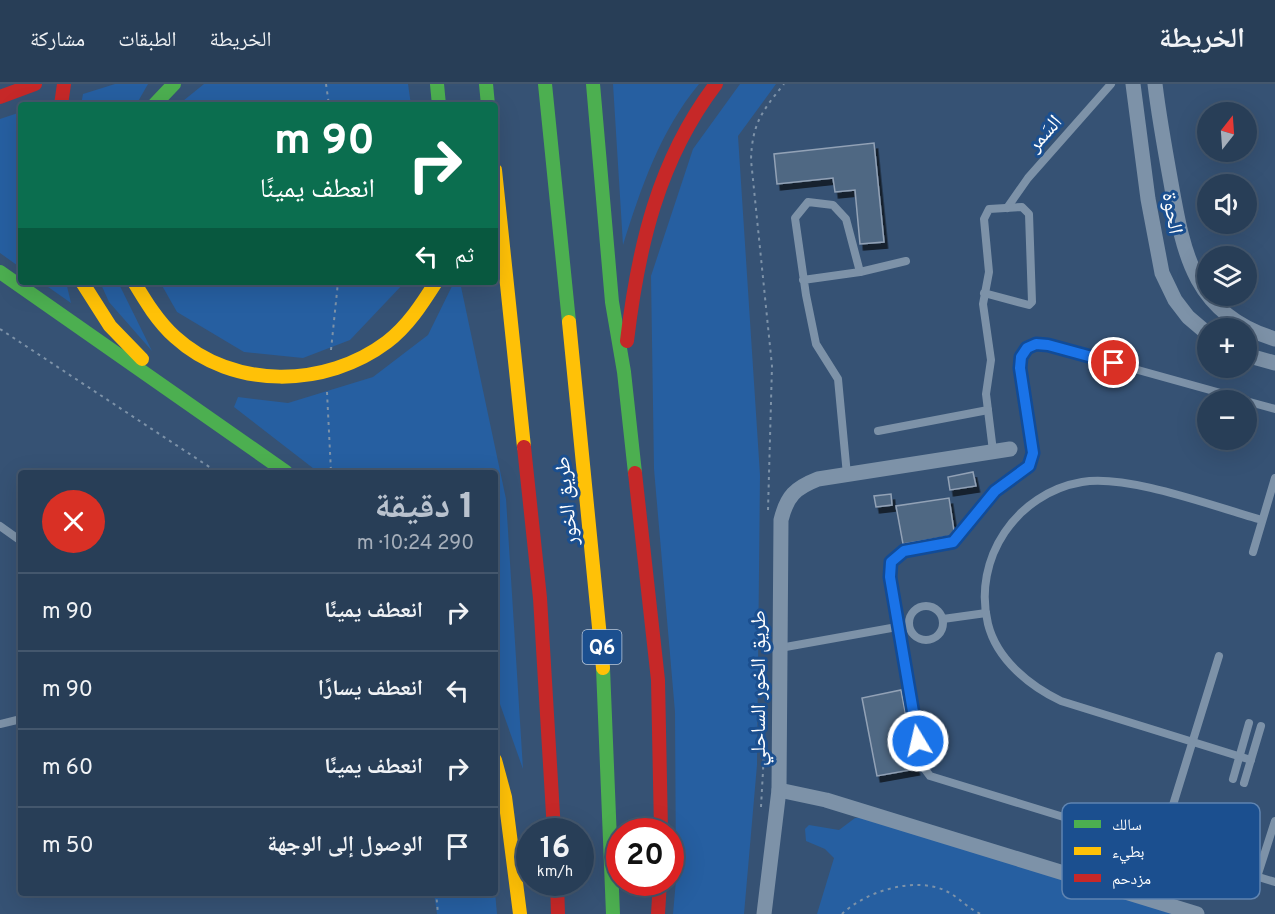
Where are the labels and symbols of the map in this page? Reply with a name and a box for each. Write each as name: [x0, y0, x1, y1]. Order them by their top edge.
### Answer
north arrow: [1197, 102, 1257, 162]
street label: السَمر: [1021, 110, 1069, 159]
street label: الحوة: [1155, 190, 1188, 236]
pin: [1088, 337, 1139, 388]
street label: طريق الخور: [549, 455, 586, 548]
street label: طريق الخور الساحلي: [746, 610, 774, 766]
road number: Q6: [582, 630, 622, 664]
position arrow: [886, 709, 950, 773]
legend: [1062, 803, 1260, 899]
text: سالك: [1112, 816, 1142, 836]
speed limit sign: 20: [606, 818, 684, 896]
text: بطيء: [1112, 843, 1144, 864]
text: مزدحم: [1112, 870, 1151, 890]

